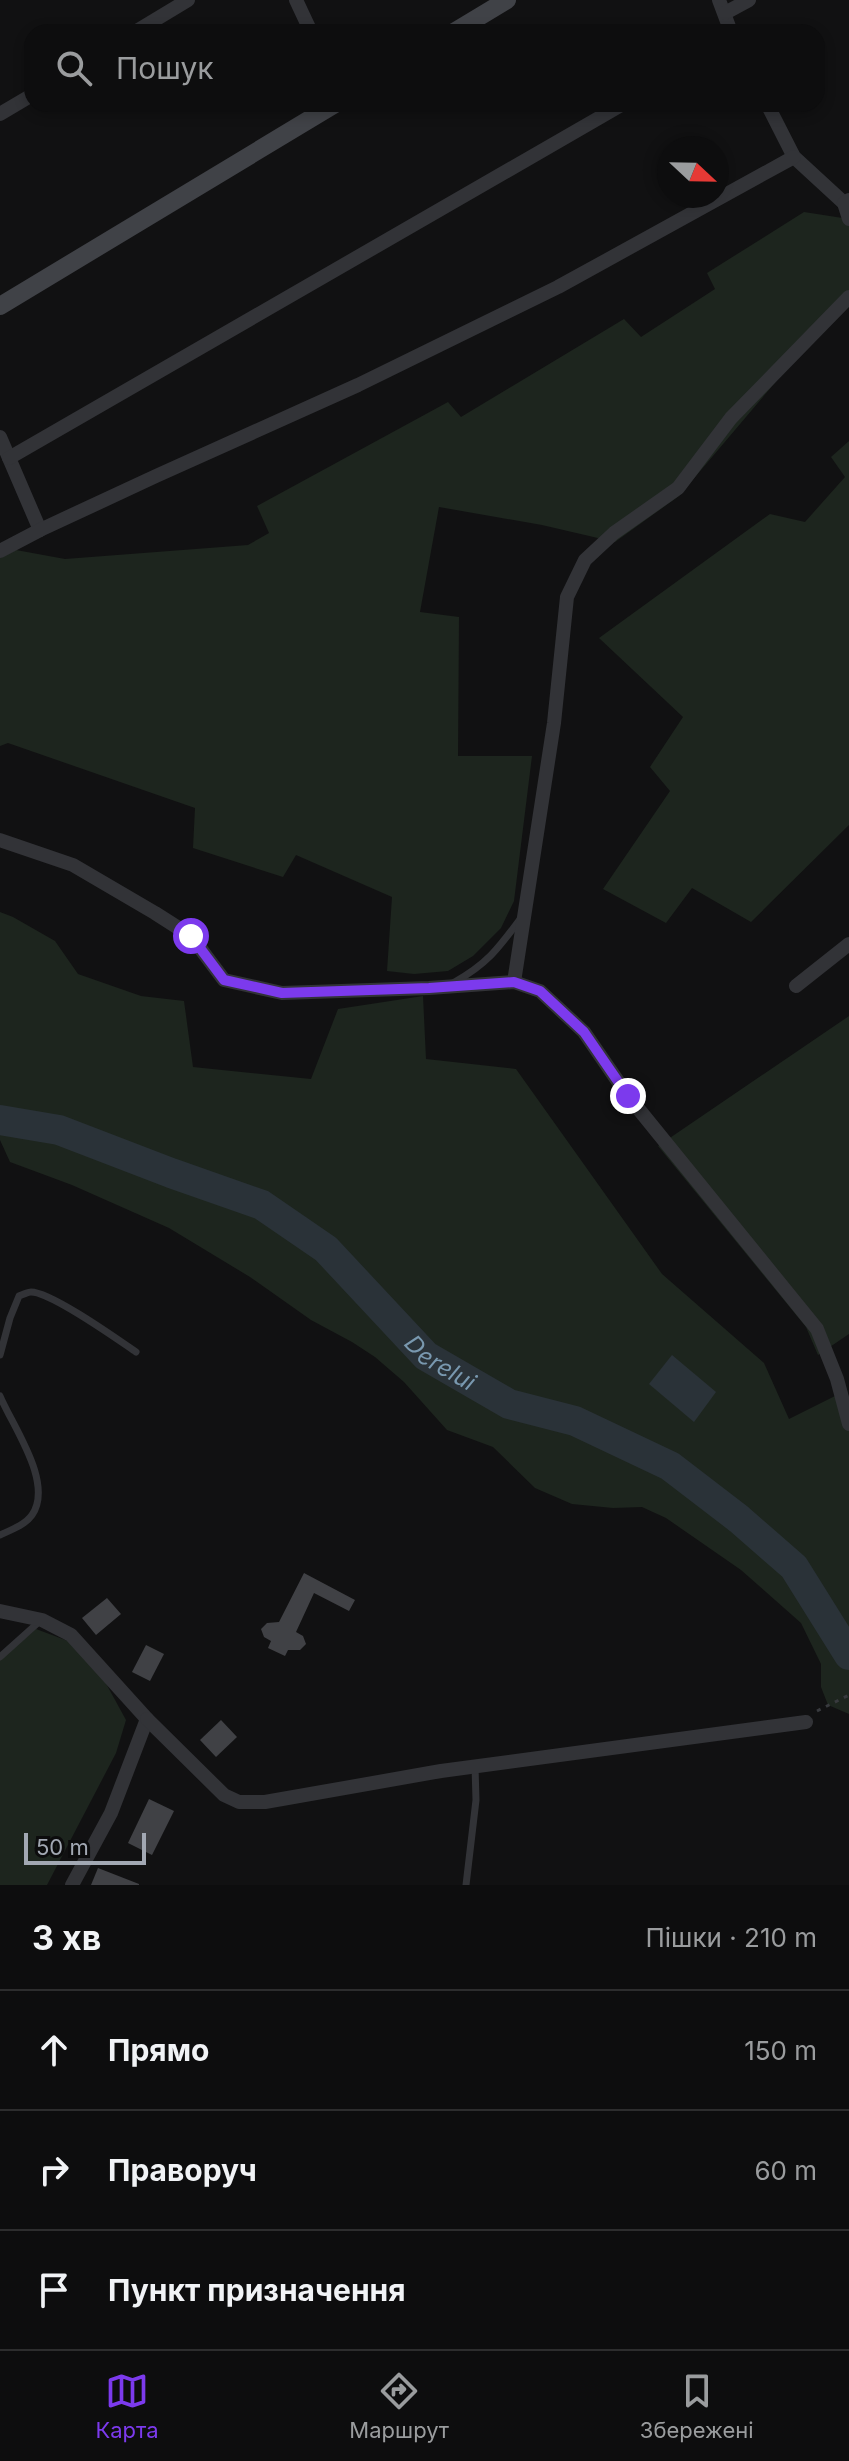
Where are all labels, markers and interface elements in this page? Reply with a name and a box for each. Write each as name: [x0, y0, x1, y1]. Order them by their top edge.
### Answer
search box: [24, 24, 825, 112]
icon: search: [52, 46, 96, 90]
text: Пошук: [116, 50, 214, 86]
north arrow: [657, 136, 729, 208]
route start: [173, 918, 209, 954]
route end: [610, 1078, 646, 1114]
water label: Derelui: [399, 1328, 482, 1397]
scale bar: [24, 1829, 146, 1865]
text: 50 m: [36, 1834, 89, 1860]
text: 3 хв: [32, 1917, 101, 1958]
text: Пішки · 210 m: [645, 1922, 817, 1953]
icon: ahead: [32, 2028, 76, 2072]
text: Прямо: [108, 2032, 209, 2068]
text: 150 m: [744, 2035, 817, 2066]
icon: right: [32, 2148, 76, 2192]
text: Праворуч: [108, 2152, 257, 2188]
text: 60 m: [754, 2155, 817, 2186]
icon: arrive: [32, 2268, 76, 2312]
text: Пункт призначення: [108, 2272, 406, 2308]
tab: Карта: [95, 2369, 159, 2443]
tab: Маршрут: [349, 2369, 449, 2443]
tab: Збережені: [640, 2369, 754, 2443]

